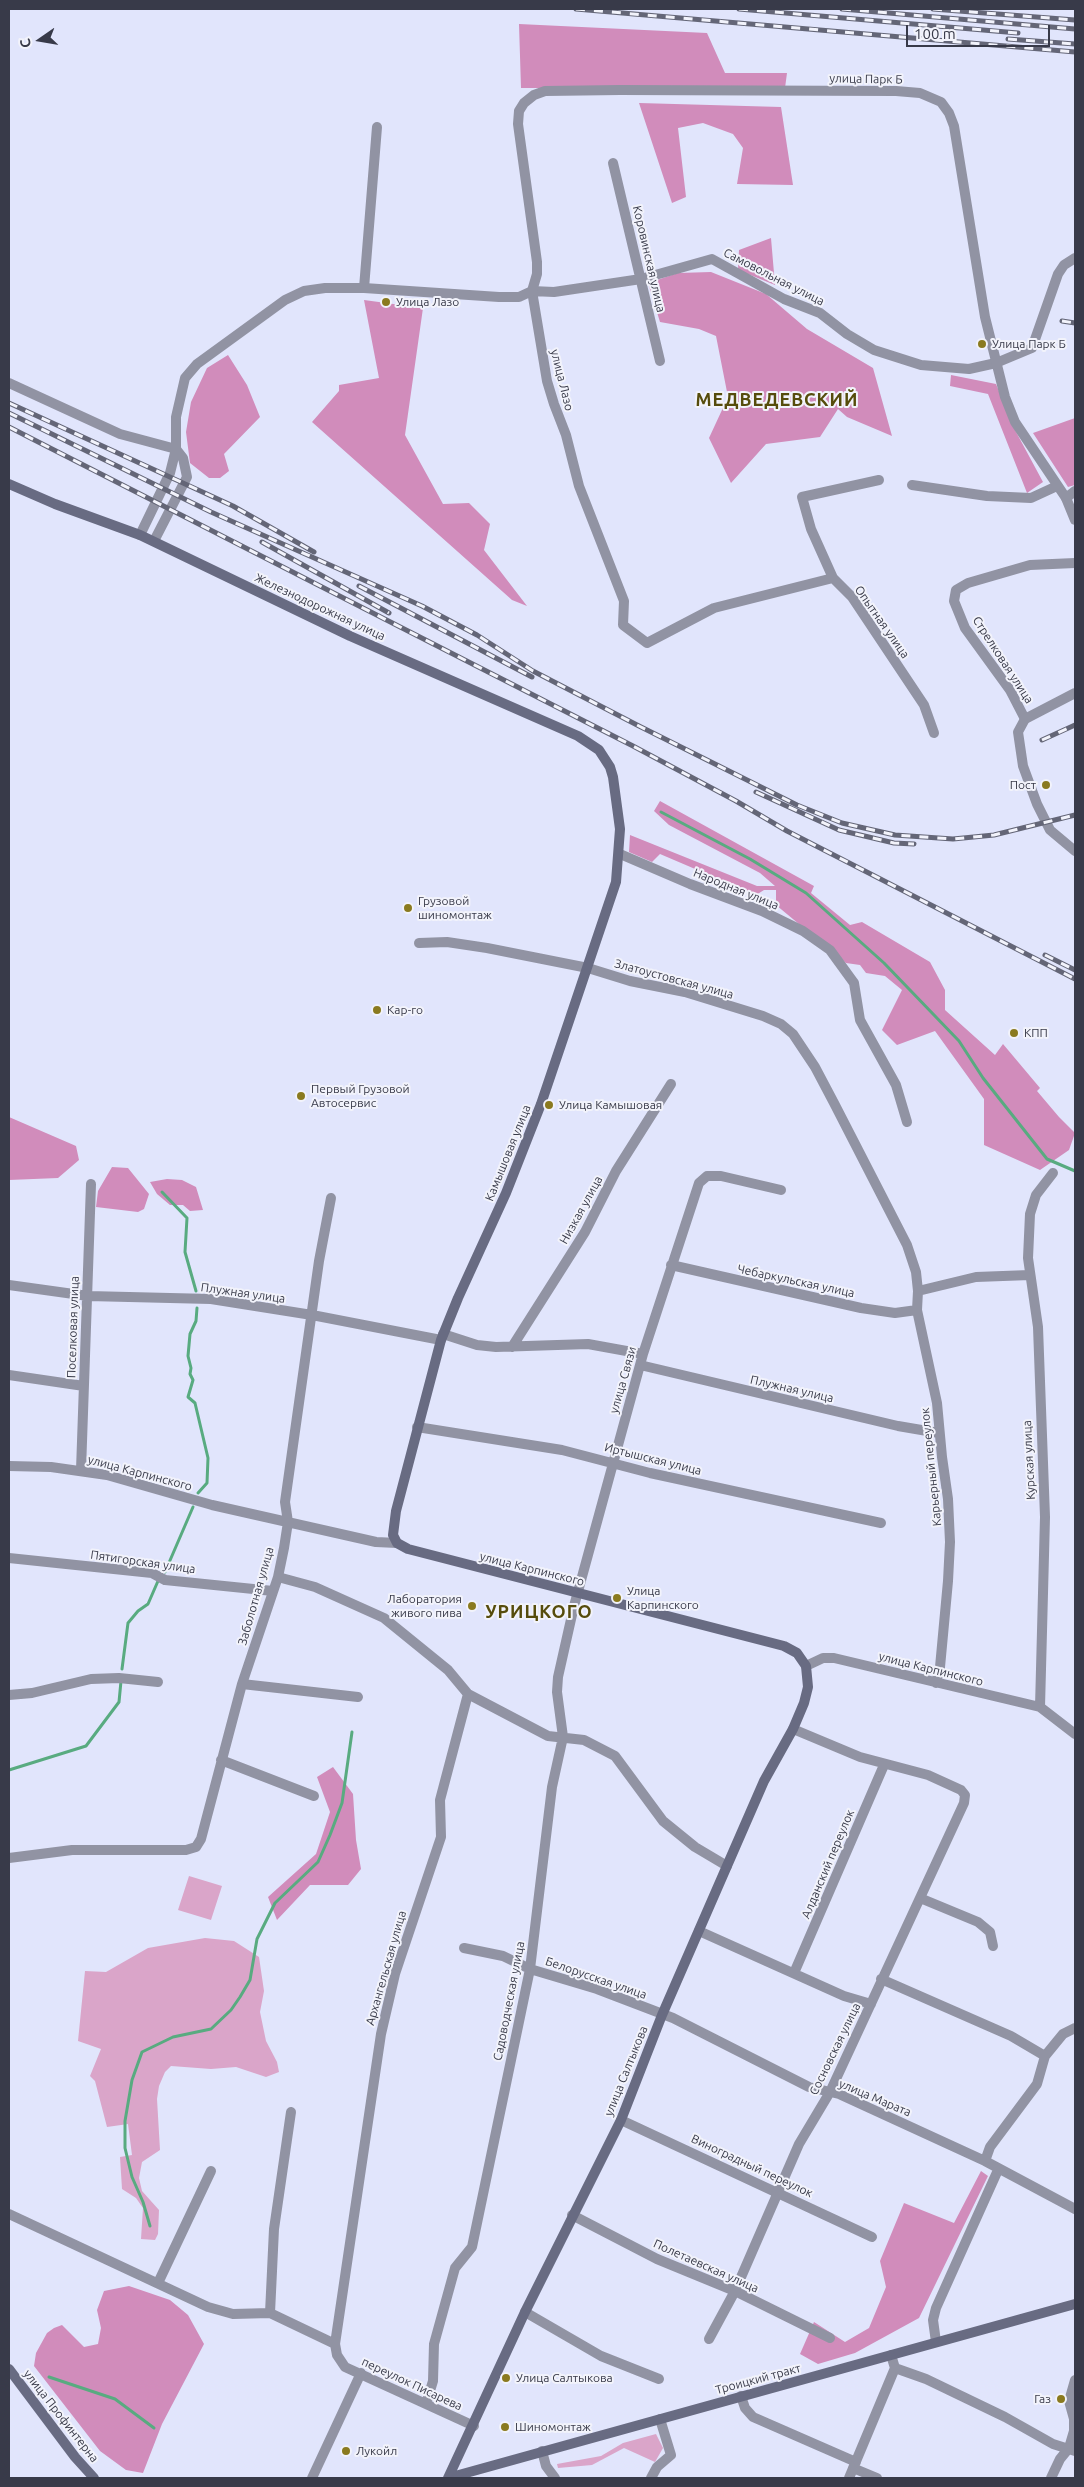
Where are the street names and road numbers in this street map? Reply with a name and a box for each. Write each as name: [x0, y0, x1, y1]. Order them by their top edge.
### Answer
street label: улица Парк Б: [829, 71, 903, 87]
street label: Коровинская улица: [630, 204, 668, 314]
street label: Самовольная улица: [721, 245, 827, 309]
street label: улица Лазо: [547, 348, 577, 412]
street label: Железнодорожная улица: [252, 570, 388, 644]
street label: Опытная улица: [852, 583, 912, 661]
street label: Стрелковая улица: [969, 614, 1037, 706]
street label: Народная улица: [691, 865, 781, 913]
street label: Златоустовская улица: [613, 956, 735, 1002]
street label: Камышовая улица: [482, 1103, 534, 1203]
street label: Низкая улица: [556, 1173, 606, 1247]
street label: Чебаркульская улица: [736, 1262, 856, 1300]
street label: Поселковая улица: [64, 1276, 82, 1378]
street label: Плужная улица: [200, 1280, 286, 1306]
street label: улица Связи: [607, 1345, 639, 1415]
street label: Плужная улица: [749, 1372, 835, 1406]
street label: Карьерный переулок: [918, 1407, 944, 1527]
street label: Курская улица: [1020, 1420, 1038, 1500]
street label: Иртышская улица: [603, 1440, 703, 1478]
street label: улица Карпинского: [86, 1452, 194, 1494]
street label: Заболотная улица: [235, 1545, 277, 1647]
street label: Пятигорская улица: [90, 1547, 196, 1577]
street label: улица Карпинского: [478, 1549, 586, 1589]
street label: улица Карпинского: [877, 1649, 985, 1689]
street label: Алданский переулок: [799, 1807, 857, 1921]
street label: Архангельская улица: [363, 1909, 409, 2027]
street label: Садоводческая улица: [490, 1940, 528, 2062]
street label: Белорусская улица: [543, 1954, 649, 2002]
street label: Сосновская улица: [806, 2001, 864, 2097]
street label: улица Салтыкова: [601, 2024, 651, 2118]
street label: улица Марата: [837, 2076, 913, 2120]
street label: Виноградный переулок: [689, 2131, 815, 2201]
street label: Полетаевская улица: [651, 2236, 761, 2296]
street label: переулок Писарева: [359, 2354, 465, 2414]
street label: Троицкий тракт: [714, 2361, 802, 2397]
street label: улица Профинтерна: [20, 2367, 102, 2465]

